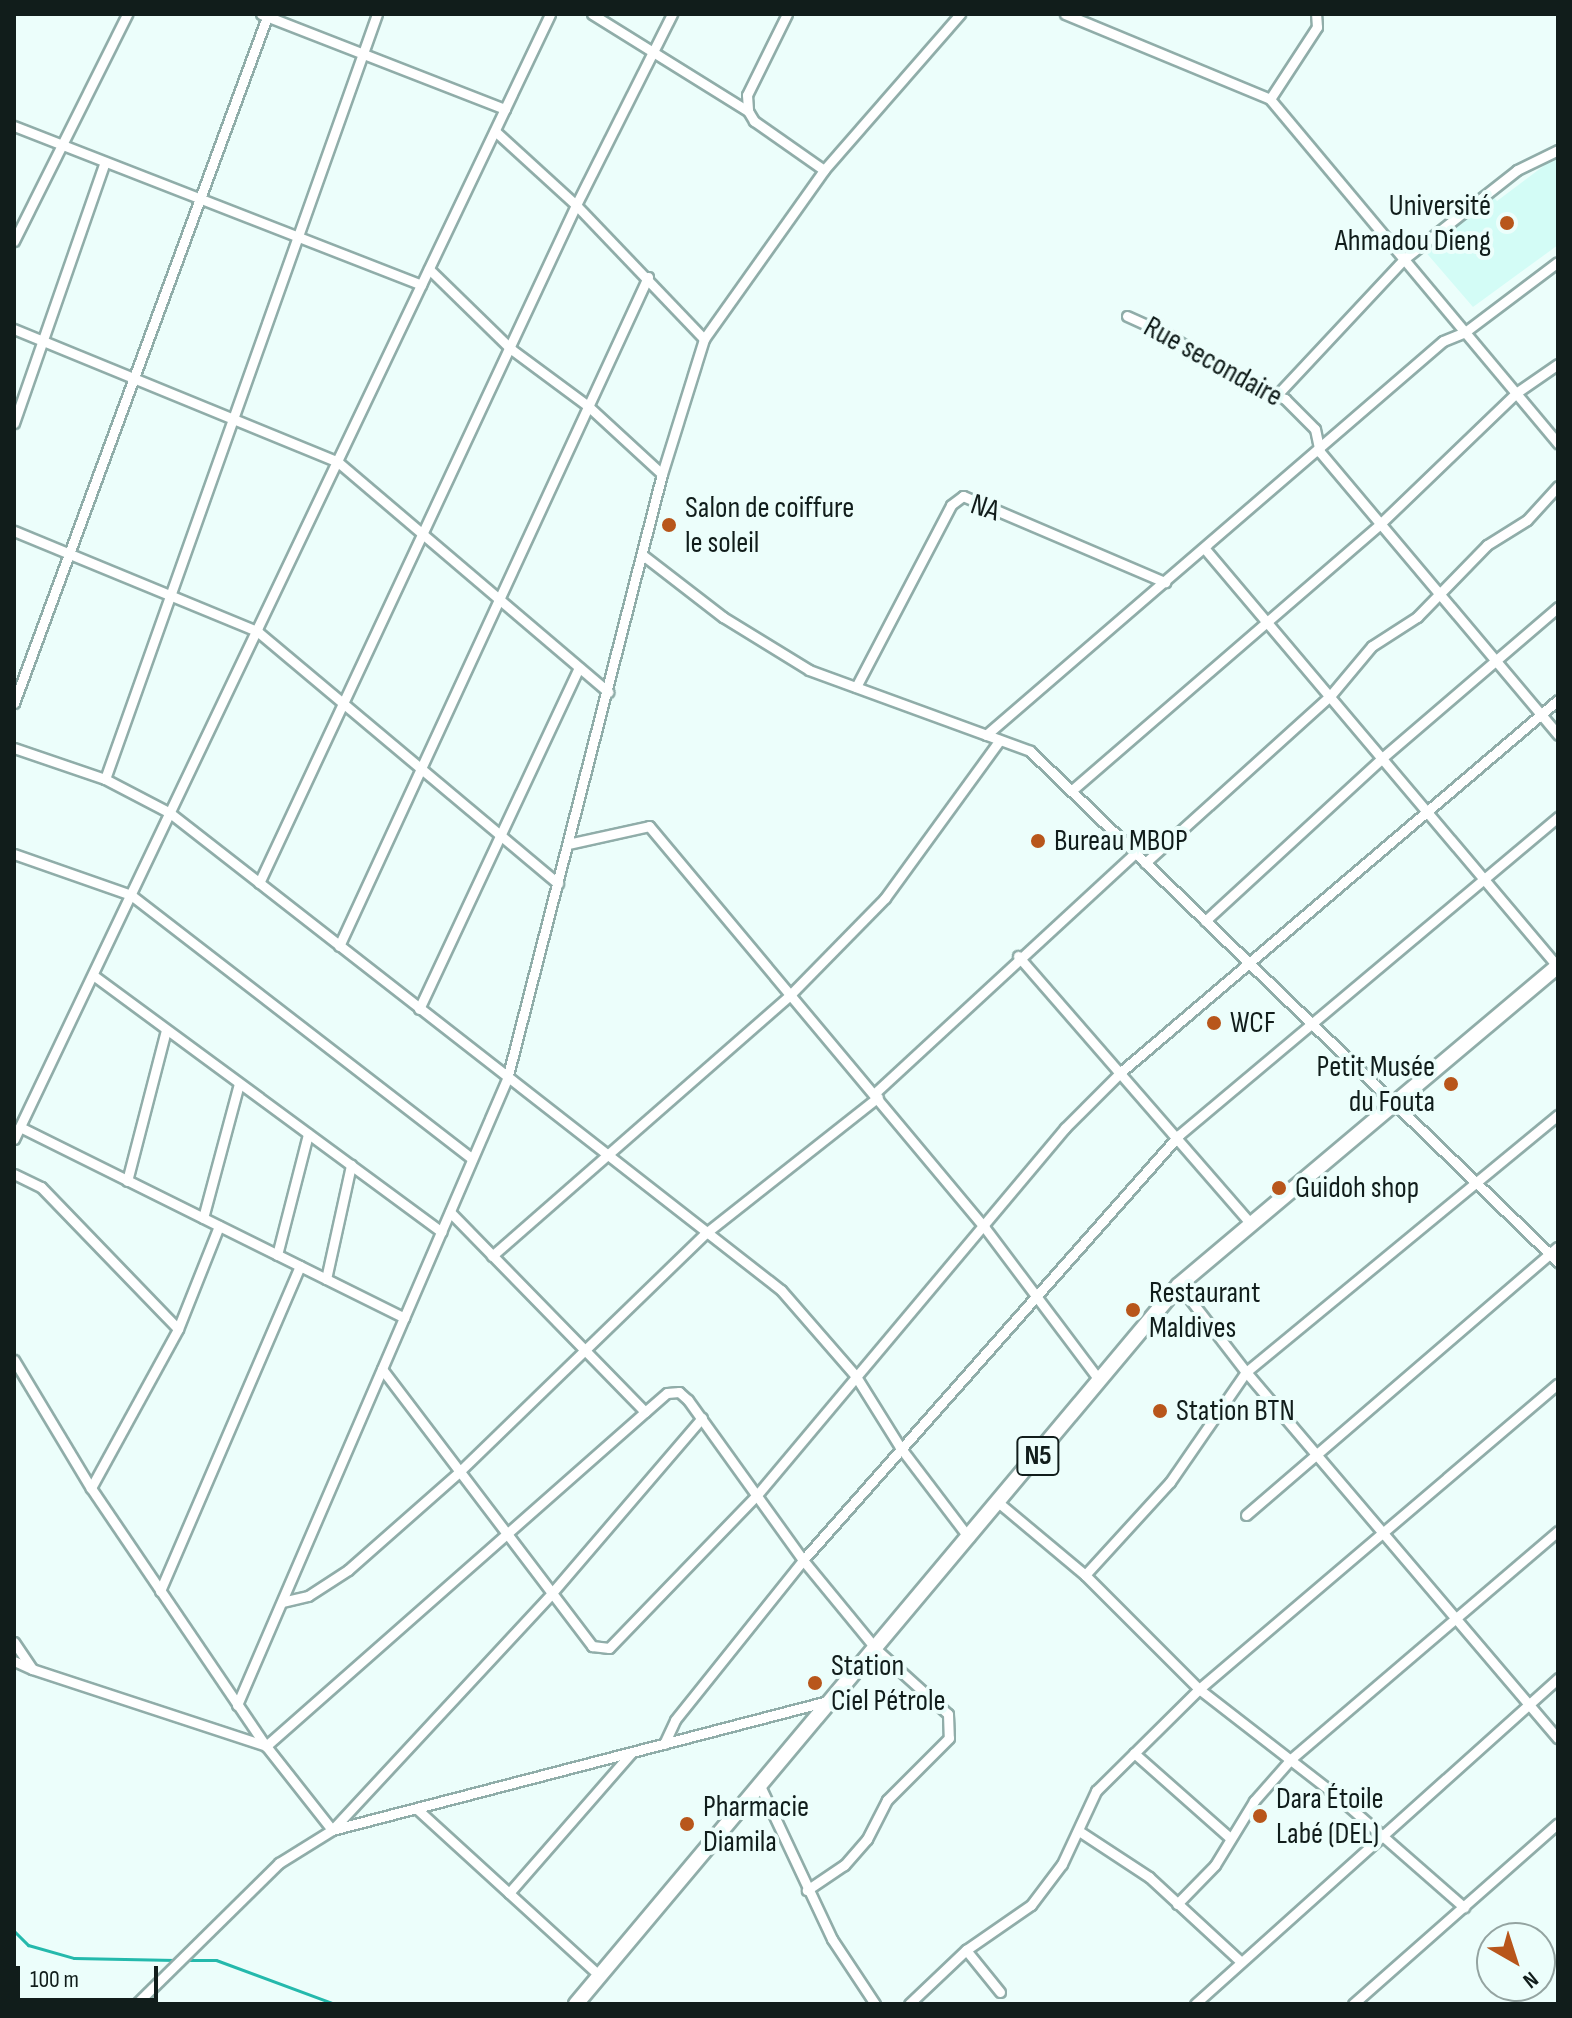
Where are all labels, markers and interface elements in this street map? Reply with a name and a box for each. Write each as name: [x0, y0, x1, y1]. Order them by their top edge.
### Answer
place label: Université Ahmadou Dieng: [1335, 188, 1491, 258]
marker: Université Ahmadou Dieng: [1498, 214, 1516, 232]
street label: Rue secondaire: [1137, 309, 1289, 415]
street label: NA: [966, 487, 1004, 529]
place label: Salon de coiffure le soleil: [685, 490, 854, 560]
marker: Salon de coiffure le soleil: [660, 516, 678, 534]
place label: Bureau MBOP: [1054, 823, 1188, 859]
marker: Bureau MBOP: [1029, 832, 1047, 850]
place label: WCF: [1230, 1005, 1276, 1041]
marker: WCF: [1205, 1014, 1223, 1032]
place label: Petit Musée du Fouta: [1316, 1049, 1435, 1120]
marker: Petit Musée du Fouta: [1442, 1075, 1460, 1093]
place label: Guidoh shop: [1295, 1170, 1419, 1206]
marker: Guidoh shop: [1270, 1179, 1288, 1197]
place label: Restaurant Maldives: [1149, 1275, 1260, 1346]
marker: Restaurant Maldives: [1124, 1301, 1142, 1319]
place label: Station BTN: [1176, 1393, 1295, 1429]
marker: Station BTN: [1151, 1402, 1169, 1420]
road number: N5: [1016, 1432, 1060, 1480]
place label: Station Ciel Pétrole: [831, 1648, 946, 1718]
marker: Station Ciel Pétrole: [806, 1674, 824, 1692]
place label: Dara Étoile Labé (DEL): [1276, 1781, 1384, 1852]
place label: Pharmacie Diamila: [703, 1789, 809, 1860]
marker: Dara Étoile Labé (DEL): [1251, 1807, 1269, 1825]
marker: Pharmacie Diamila: [678, 1815, 696, 1833]
north arrow: [1476, 1922, 1556, 2002]
scale bar: [20, 1950, 162, 2000]
text: 100 m: [30, 1965, 79, 1994]
text: N: [1517, 1965, 1543, 1994]

